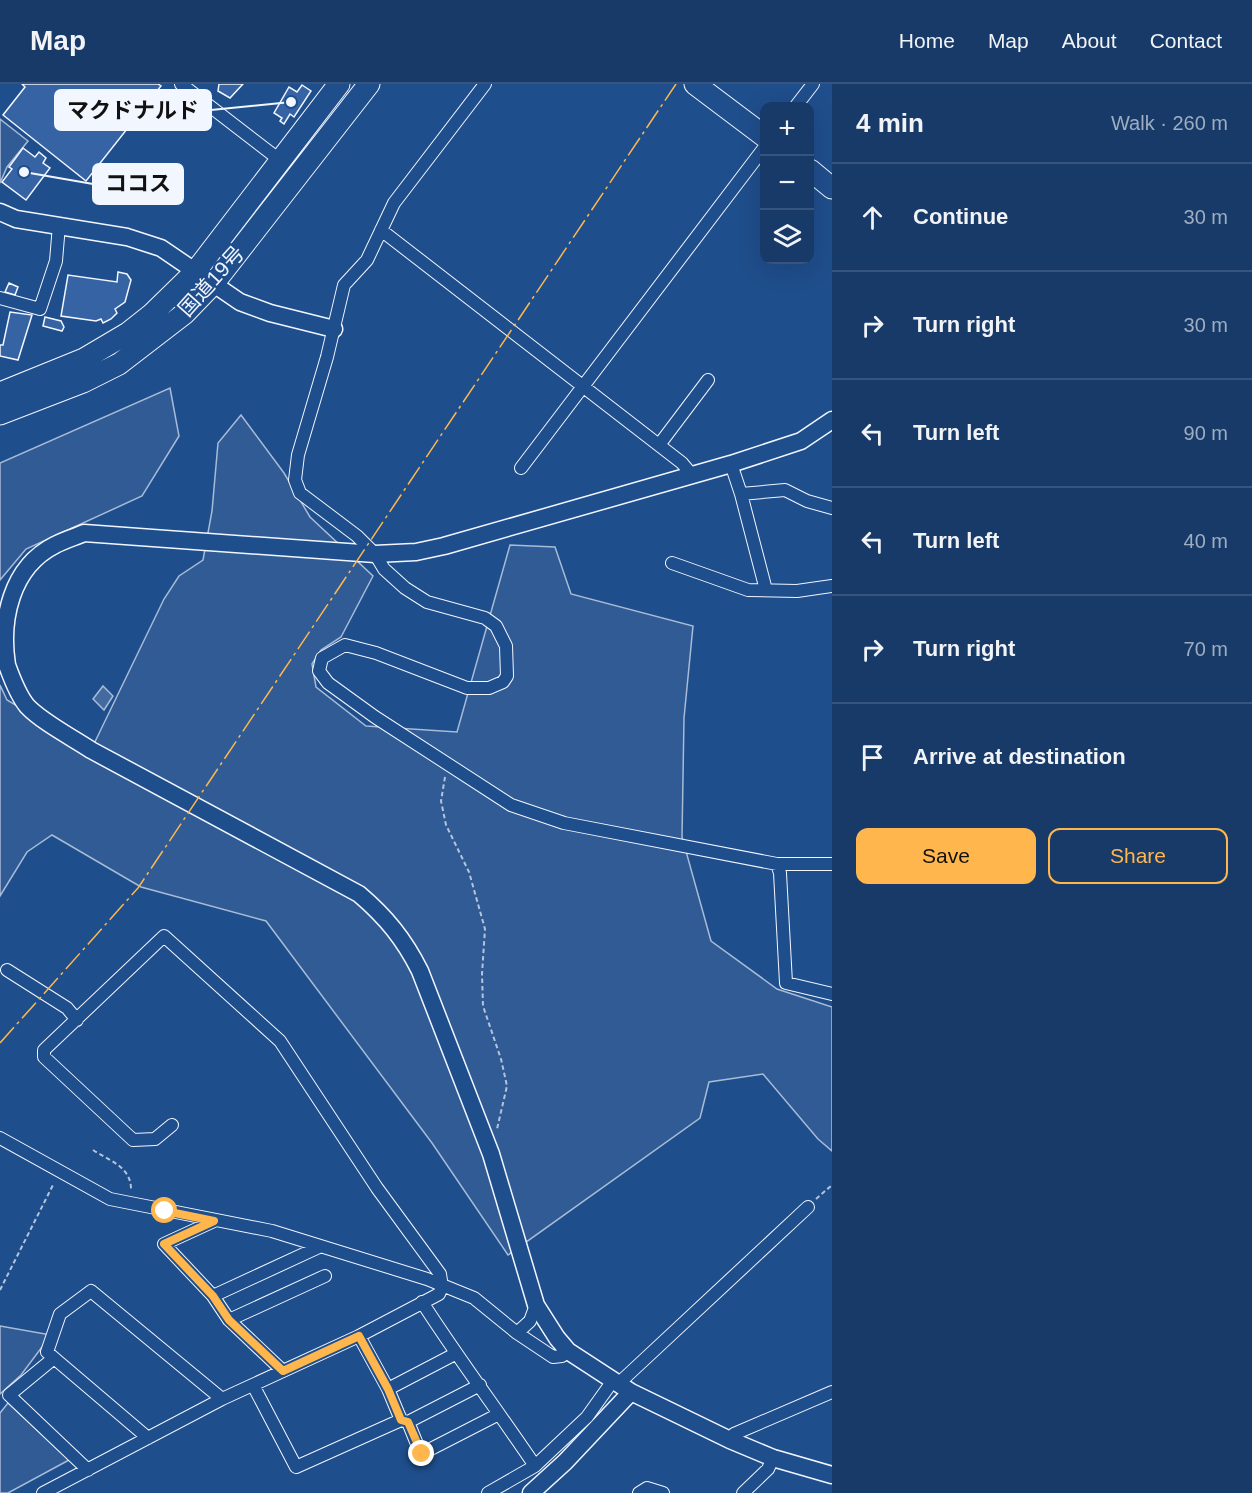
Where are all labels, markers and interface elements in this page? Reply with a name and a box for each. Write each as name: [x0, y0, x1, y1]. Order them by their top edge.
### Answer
text: Map: [30, 25, 86, 56]
text: Home: [899, 29, 955, 52]
text: Map: [988, 29, 1029, 52]
text: About: [1062, 29, 1117, 52]
text: Contact: [1150, 29, 1222, 52]
callout: マクドナルド: [55, 90, 211, 130]
text: マクドナルド: [67, 98, 199, 123]
map controls: [760, 102, 814, 264]
button: +: [760, 102, 814, 156]
text: 4 min: [856, 108, 924, 138]
text: Walk · 260 m: [1111, 112, 1228, 134]
button: −: [760, 156, 814, 210]
callout: ココス: [93, 164, 183, 204]
text: ココス: [105, 171, 171, 196]
icon: ahead: [856, 201, 889, 234]
text: Continue: [913, 204, 1008, 229]
text: 30 m: [1184, 206, 1228, 228]
button: layers: [760, 210, 814, 264]
street label: 国道19号: [174, 241, 248, 321]
icon: right: [856, 309, 889, 342]
text: Turn right: [913, 312, 1015, 337]
text: 30 m: [1184, 314, 1228, 336]
icon: left: [856, 417, 889, 450]
text: Turn left: [913, 420, 999, 445]
text: 90 m: [1184, 422, 1228, 444]
icon: left: [856, 525, 889, 558]
text: Turn left: [913, 528, 999, 553]
text: 40 m: [1184, 530, 1228, 552]
icon: right: [856, 633, 889, 666]
text: Turn right: [913, 636, 1015, 661]
text: 70 m: [1184, 638, 1228, 660]
icon: arrive: [856, 741, 889, 774]
text: Arrive at destination: [913, 744, 1126, 769]
button: Save: [856, 828, 1036, 884]
button: Share: [1048, 828, 1228, 884]
route start: [151, 1197, 177, 1223]
route end: [408, 1440, 434, 1466]

